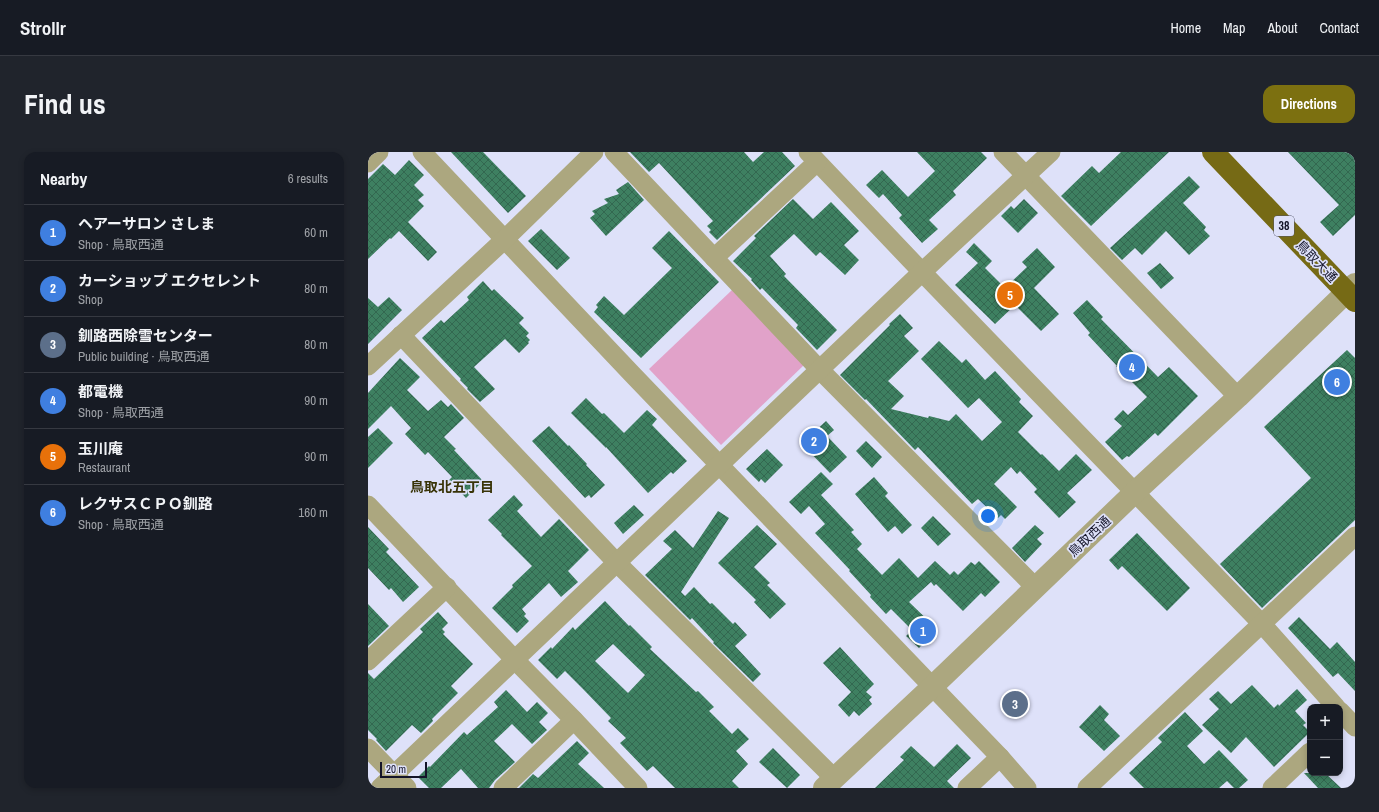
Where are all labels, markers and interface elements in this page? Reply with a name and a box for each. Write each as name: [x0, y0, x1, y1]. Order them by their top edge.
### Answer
text: Strollr: [20, 15, 66, 41]
text: Home: [1170, 19, 1201, 37]
text: Map: [1223, 19, 1245, 37]
text: About: [1267, 19, 1297, 37]
text: Contact: [1319, 19, 1359, 37]
text: Find us: [24, 85, 106, 123]
button: Directions: [1263, 85, 1355, 123]
text: Nearby: [40, 167, 87, 190]
text: 6 results: [288, 170, 328, 187]
text: ヘアーサロン さしま: [78, 213, 215, 234]
road number: 38: [1274, 216, 1294, 236]
text: 1: [50, 224, 56, 241]
text: 60 m: [304, 224, 328, 241]
text: Shop · 鳥取西通: [78, 236, 164, 253]
street label: 鳥取大通: [1292, 237, 1341, 286]
text: カーショップ エクセレント: [78, 270, 261, 291]
text: 2: [50, 280, 56, 297]
text: 80 m: [304, 280, 328, 297]
pin: 5: [997, 280, 1023, 310]
text: Shop: [78, 291, 103, 308]
text: 釧路西除雪センター: [78, 325, 213, 346]
text: 3: [50, 336, 56, 353]
text: 80 m: [304, 336, 328, 353]
text: Public building · 鳥取西通: [78, 348, 209, 365]
pin: 4: [1119, 352, 1145, 382]
pin: 6: [1324, 367, 1350, 397]
text: 都電機: [78, 381, 123, 402]
text: 4: [50, 392, 56, 409]
text: 90 m: [304, 392, 328, 409]
text: Shop · 鳥取西通: [78, 404, 164, 421]
pin: 2: [801, 426, 827, 456]
text: 玉川庵: [78, 438, 123, 459]
text: 5: [50, 448, 56, 465]
text: 90 m: [304, 448, 328, 465]
text: Restaurant: [78, 459, 130, 476]
district label: 鳥取北五丁目: [410, 478, 494, 496]
text: レクサスＣＰＯ釧路: [78, 493, 213, 514]
text: 6: [50, 504, 56, 521]
text: 160 m: [298, 504, 328, 521]
your location: [978, 506, 998, 526]
street label: 鳥取西通: [1065, 512, 1114, 560]
text: Shop · 鳥取西通: [78, 516, 164, 533]
pin: 1: [910, 616, 936, 646]
pin: 3: [1002, 689, 1028, 719]
map controls: [1307, 704, 1343, 776]
button: +: [1307, 704, 1343, 740]
button: −: [1307, 740, 1343, 776]
scale bar: [380, 760, 427, 779]
text: 20 m: [386, 762, 406, 776]

